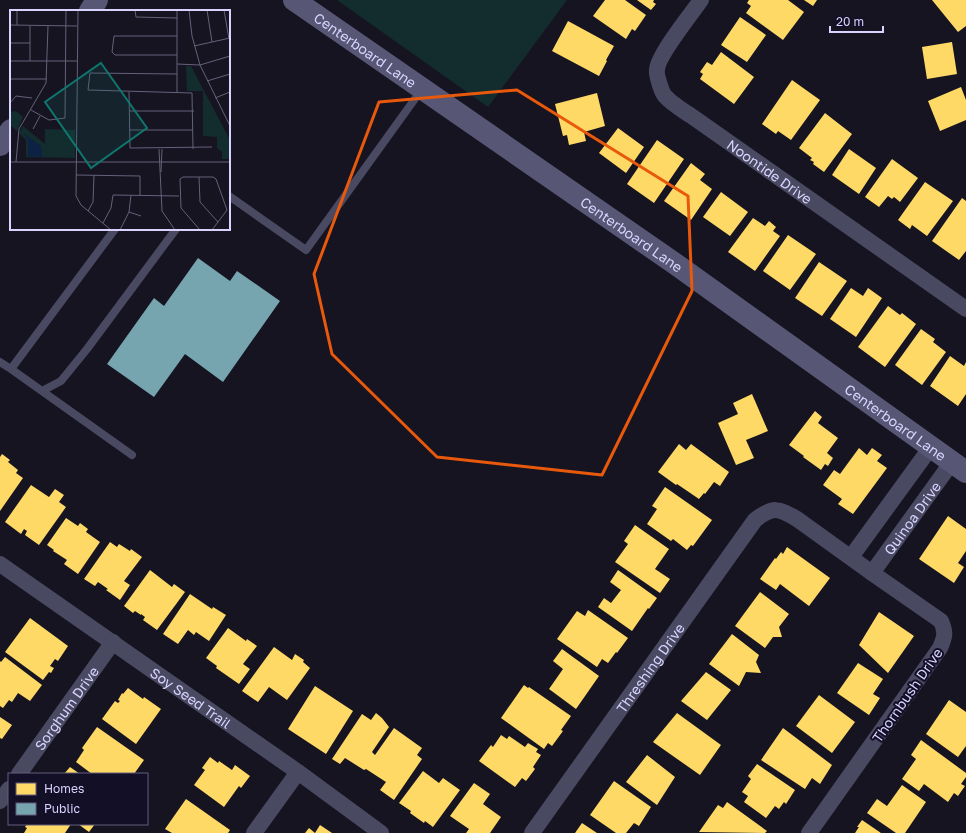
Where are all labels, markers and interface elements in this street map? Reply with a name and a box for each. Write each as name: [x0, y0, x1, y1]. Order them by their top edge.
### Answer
street label: Centerboard Lane: [311, 8, 420, 91]
scale bar: [830, 8, 883, 34]
inset map: [10, 10, 230, 230]
text: 20 m: [836, 14, 864, 29]
street label: Noontide Drive: [724, 135, 816, 207]
street label: Centerboard Lane: [578, 193, 686, 275]
street label: Centerboard Lane: [842, 380, 950, 464]
street label: Quinoa Drive: [880, 478, 944, 558]
street label: Threshing Drive: [612, 620, 687, 716]
street label: Thornbush Drive: [868, 645, 946, 745]
street label: Sorghum Drive: [30, 663, 102, 753]
street label: Soy Seed Trail: [147, 663, 235, 731]
legend: [8, 773, 148, 825]
text: Homes: [44, 781, 84, 796]
text: Public: [44, 801, 81, 816]

